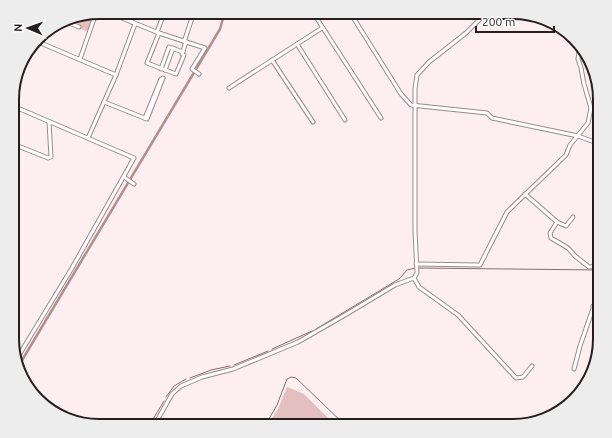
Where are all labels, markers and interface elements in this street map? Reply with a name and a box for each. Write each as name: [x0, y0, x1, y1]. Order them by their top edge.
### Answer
north arrow: [8, 8, 48, 48]
scale bar: [476, 8, 554, 34]
text: 200 m: [482, 15, 515, 28]
text: N: [12, 23, 24, 32]

